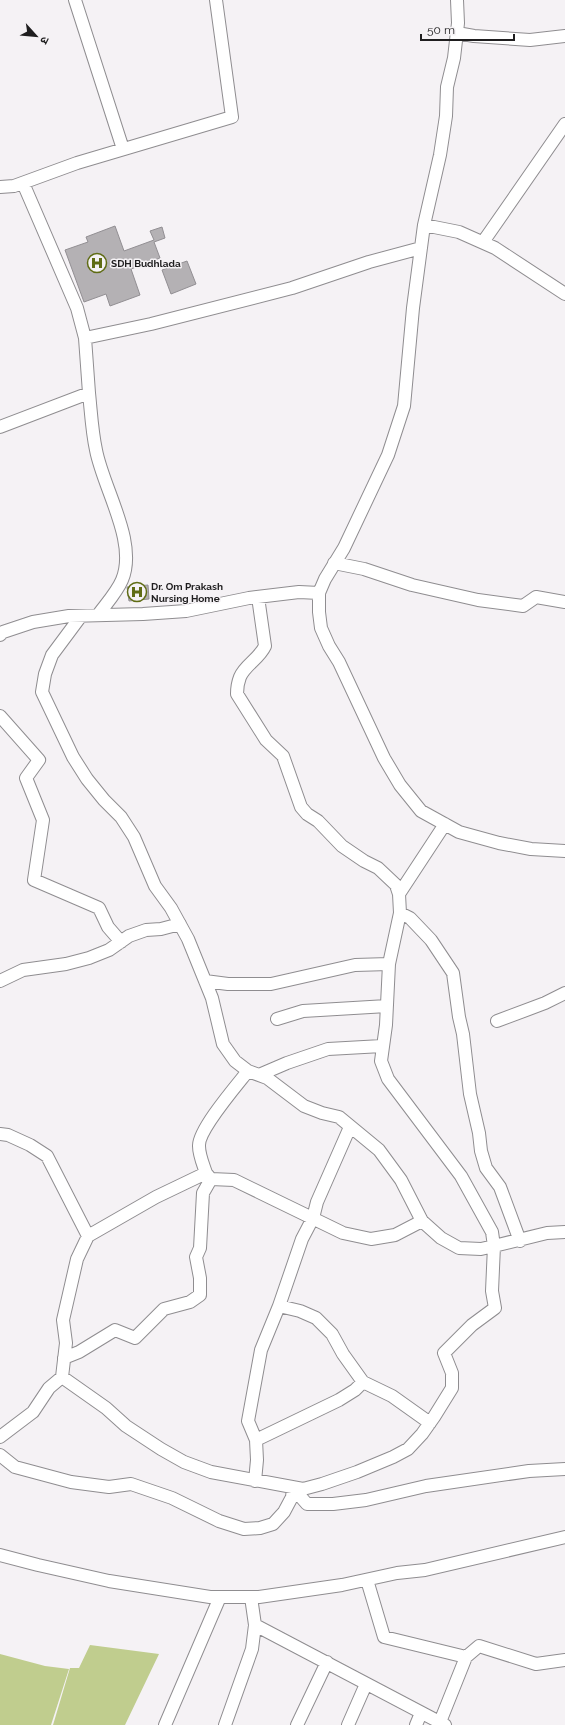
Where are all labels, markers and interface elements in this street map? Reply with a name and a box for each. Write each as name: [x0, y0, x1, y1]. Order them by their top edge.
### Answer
north arrow: [16, 16, 56, 56]
scale bar: [421, 16, 514, 42]
text: 50 m: [427, 23, 455, 37]
text: उ: [37, 34, 52, 47]
hospital icon: SDH Budhlada: [86, 252, 108, 274]
place label: SDH Budhlada: [111, 258, 181, 269]
hospital icon: Dr. Om Prakash Nursing Home: [126, 581, 148, 603]
place label: Dr. Om Prakash Nursing Home: [151, 581, 223, 604]

